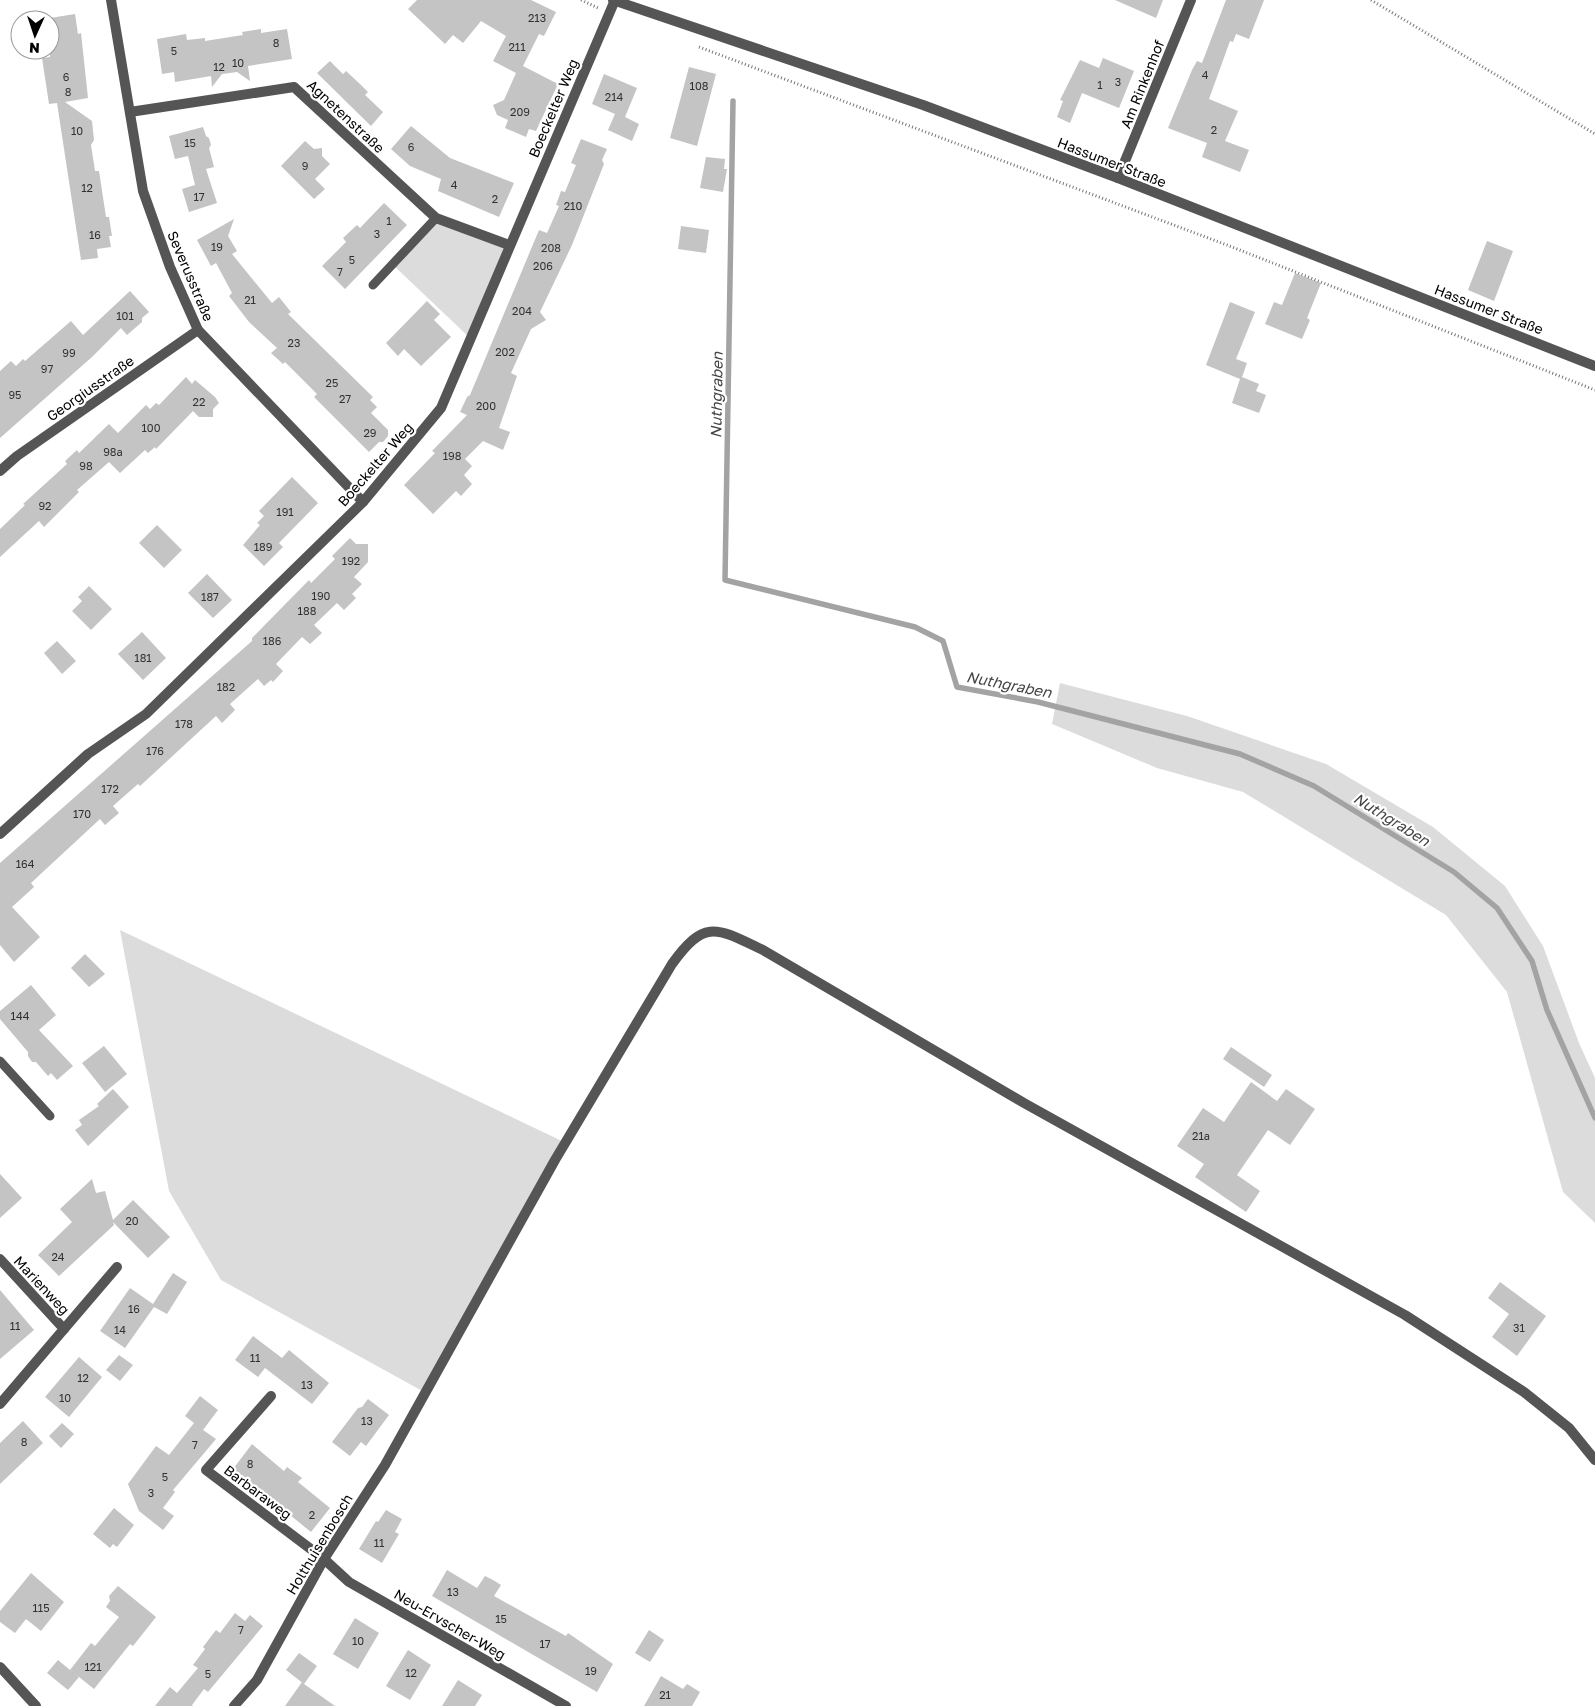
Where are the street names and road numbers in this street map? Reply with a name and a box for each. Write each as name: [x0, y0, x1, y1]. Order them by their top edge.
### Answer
street label: Am Rinkenhof: [1117, 37, 1167, 131]
street label: Boeckelter Weg: [525, 56, 581, 160]
street label: Agnetenstraße: [304, 76, 388, 156]
street label: Hassumer Straße: [1055, 133, 1169, 191]
street label: Severusstraße: [164, 228, 218, 324]
street label: Hassumer Straße: [1432, 280, 1546, 338]
street label: Georgiusstraße: [43, 352, 137, 424]
street label: Boeckelter Weg: [334, 419, 416, 509]
street label: Marienweg: [11, 1252, 73, 1318]
street label: Barbaraweg: [221, 1461, 295, 1523]
street label: Holthuisenbosch: [282, 1491, 356, 1597]
street label: Neu-Ervscher-Weg: [391, 1585, 509, 1663]

